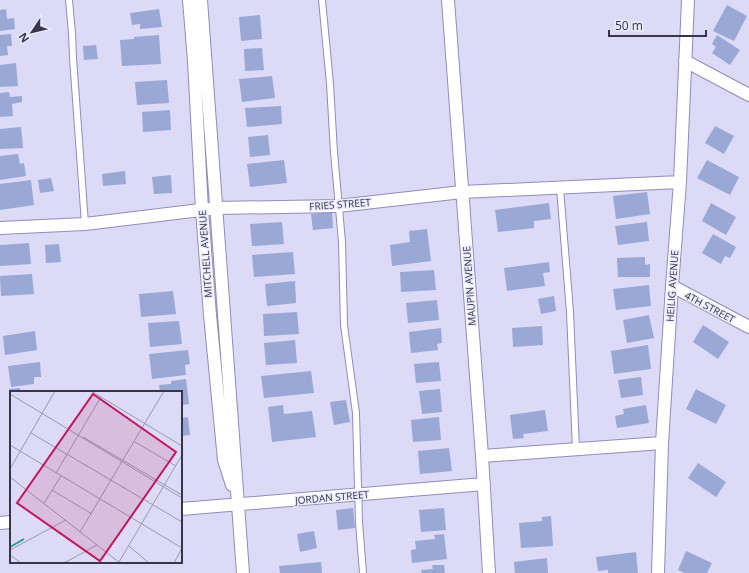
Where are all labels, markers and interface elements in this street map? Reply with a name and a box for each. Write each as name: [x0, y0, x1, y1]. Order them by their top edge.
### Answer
north arrow: [12, 12, 52, 52]
scale bar: [609, 12, 706, 38]
text: 50 m: [615, 17, 643, 34]
text: N: [15, 30, 32, 46]
street label: FRIES STREET: [309, 195, 372, 213]
street label: MITCHELL AVENUE: [195, 210, 215, 298]
street label: MAUPIN AVENUE: [459, 246, 479, 326]
street label: HEILIG AVENUE: [663, 250, 681, 322]
street label: 4TH STREET: [682, 288, 738, 326]
inset map: [10, 391, 182, 563]
street label: JORDAN STREET: [293, 487, 370, 507]

